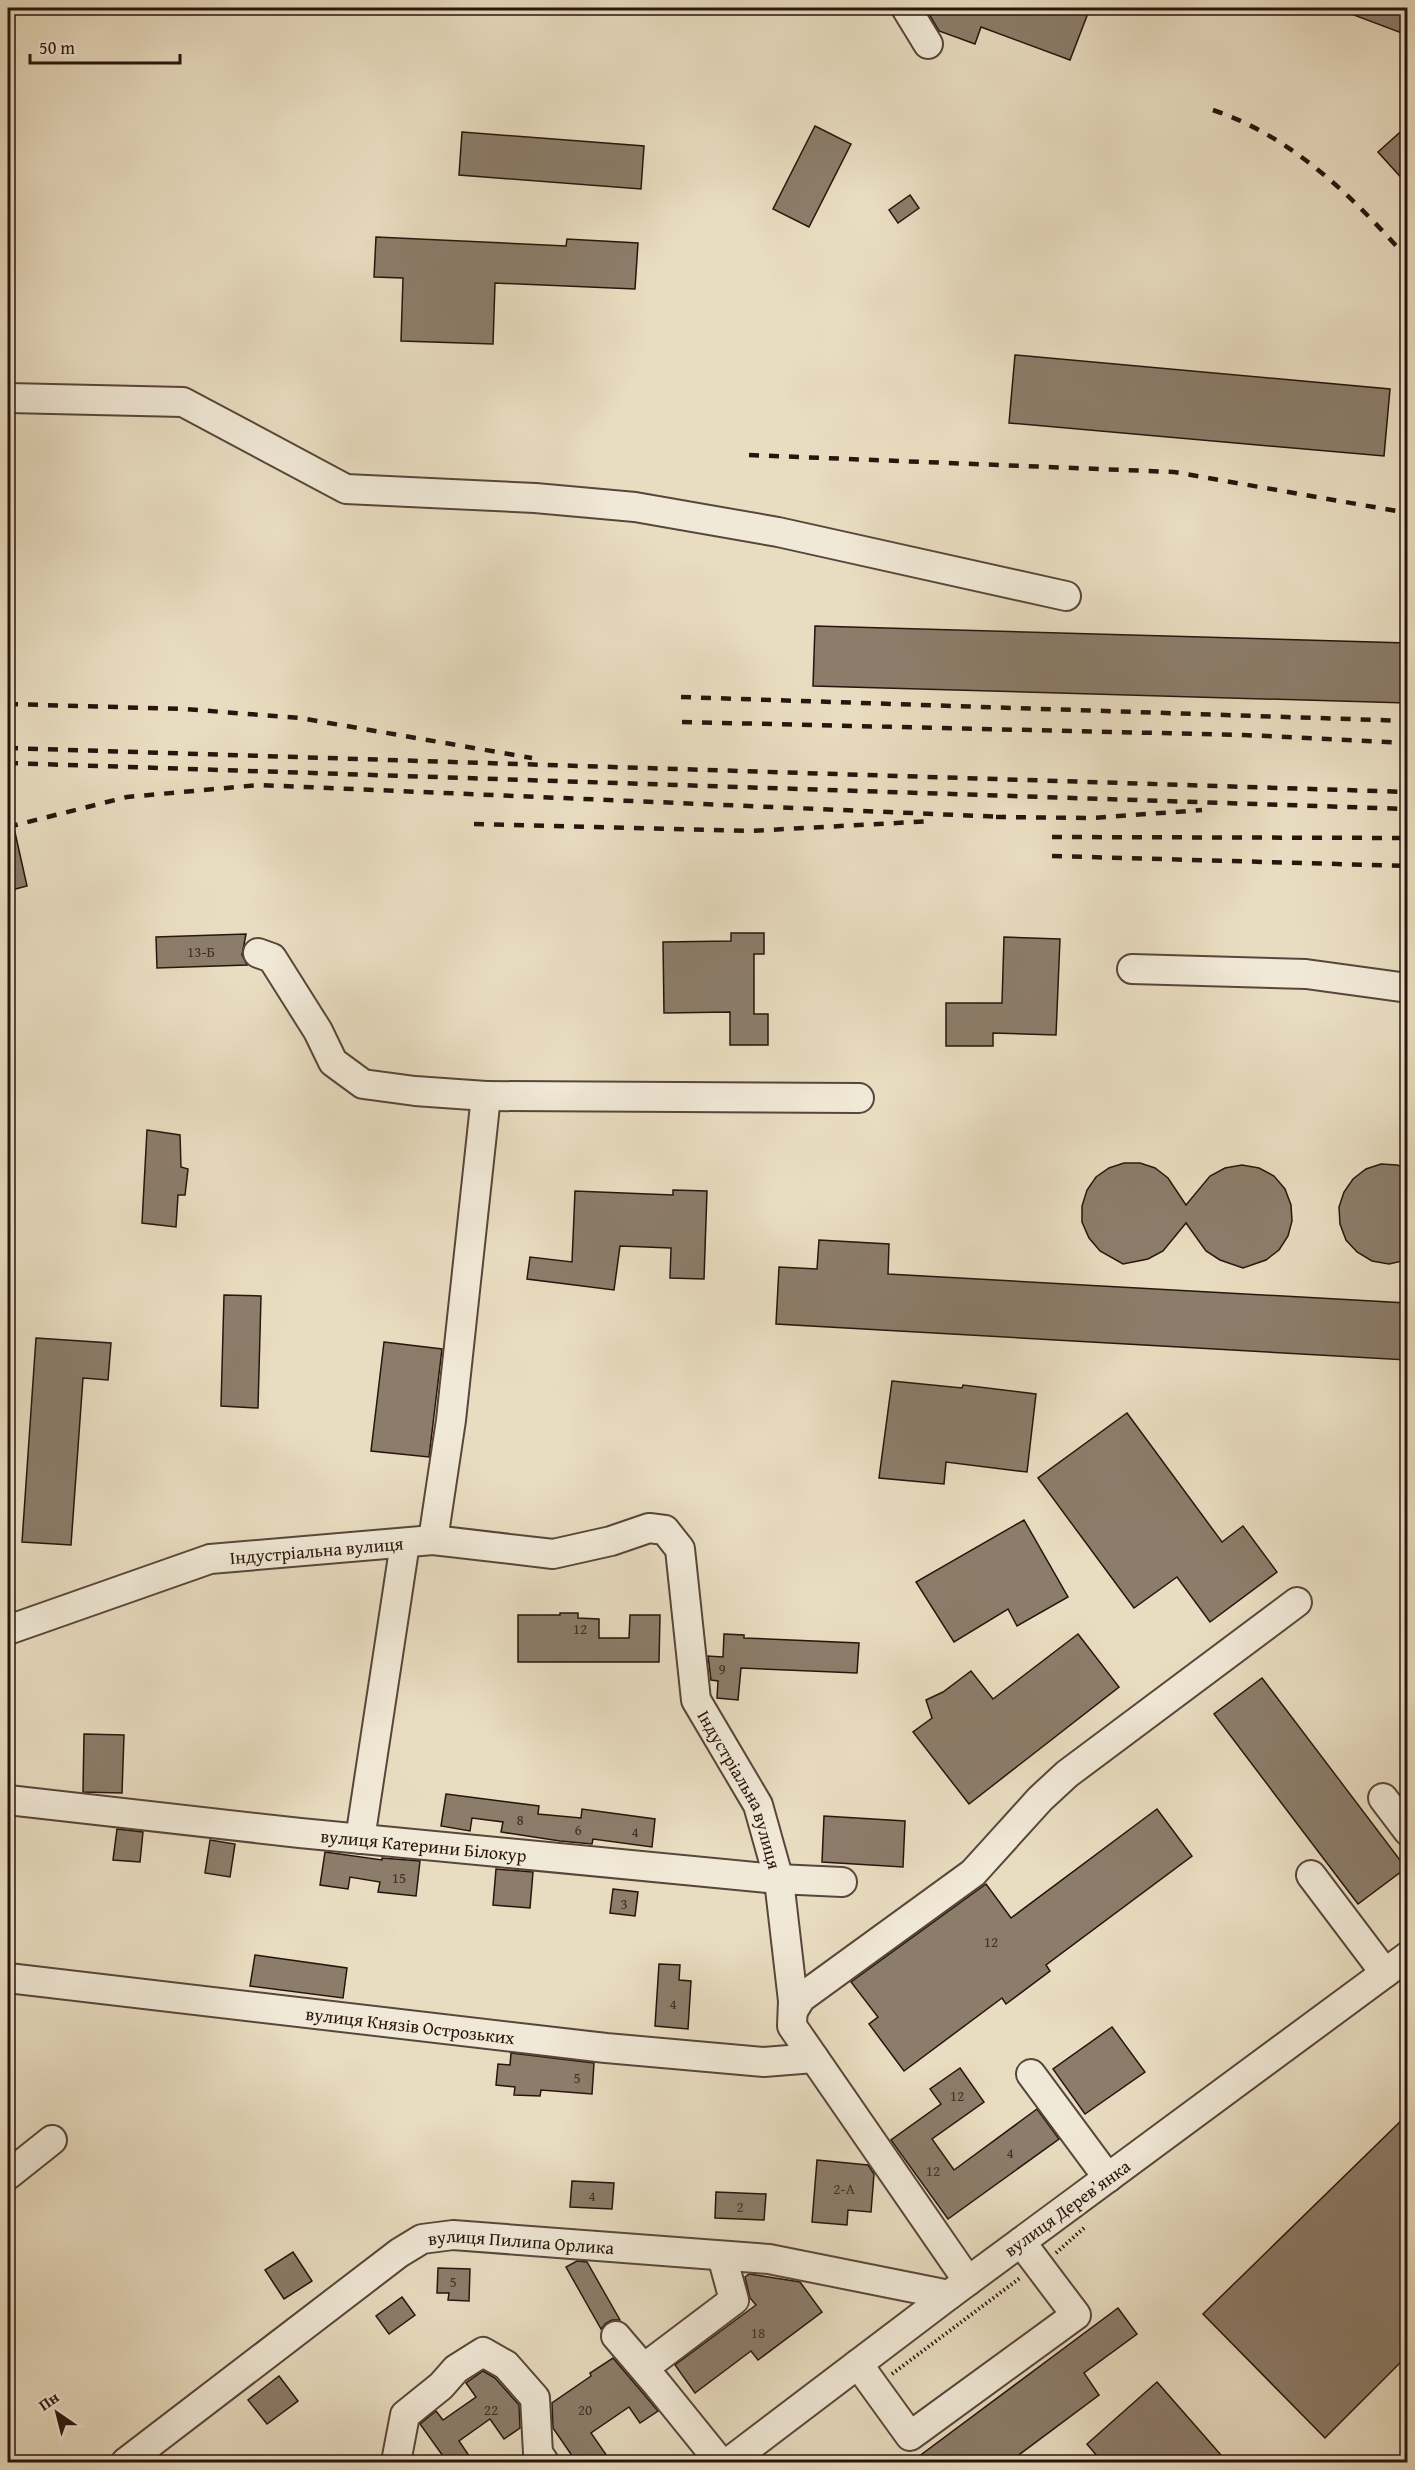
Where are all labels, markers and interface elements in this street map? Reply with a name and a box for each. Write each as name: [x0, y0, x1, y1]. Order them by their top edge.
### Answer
scale bar: [30, 27, 180, 65]
text: 50 m: [39, 34, 75, 61]
house number: 13-Б: [187, 941, 215, 962]
street label: Індустріальна вулиця: [228, 1529, 405, 1571]
house number: 12: [573, 1618, 587, 1639]
house number: 9: [718, 1658, 726, 1679]
street label: Індустріальна вулиця: [691, 1705, 789, 1872]
house number: 8: [516, 1809, 524, 1830]
house number: 6: [574, 1819, 582, 1840]
house number: 4: [631, 1821, 639, 1842]
street label: вулиця Катерини Білокур: [319, 1822, 528, 1868]
house number: 15: [392, 1867, 406, 1888]
house number: 3: [620, 1893, 628, 1914]
house number: 12: [984, 1931, 998, 1952]
house number: 4: [669, 1993, 677, 2014]
street label: вулиця Князів Острозьких: [304, 1999, 517, 2051]
house number: 5: [573, 2067, 581, 2088]
house number: 12: [950, 2085, 964, 2106]
house number: 4: [1006, 2142, 1014, 2163]
street label: вулиця Деревʼянка: [998, 2153, 1136, 2263]
house number: 12: [926, 2160, 940, 2181]
house number: 2-А: [833, 2178, 855, 2199]
house number: 4: [588, 2185, 596, 2206]
house number: 2: [736, 2196, 744, 2217]
street label: вулиця Пилипа Орлика: [426, 2221, 615, 2261]
house number: 5: [449, 2271, 457, 2292]
house number: 18: [751, 2322, 765, 2343]
north arrow: [27, 2383, 87, 2443]
text: Пн: [33, 2385, 64, 2416]
house number: 22: [484, 2399, 498, 2420]
house number: 20: [578, 2399, 592, 2420]

